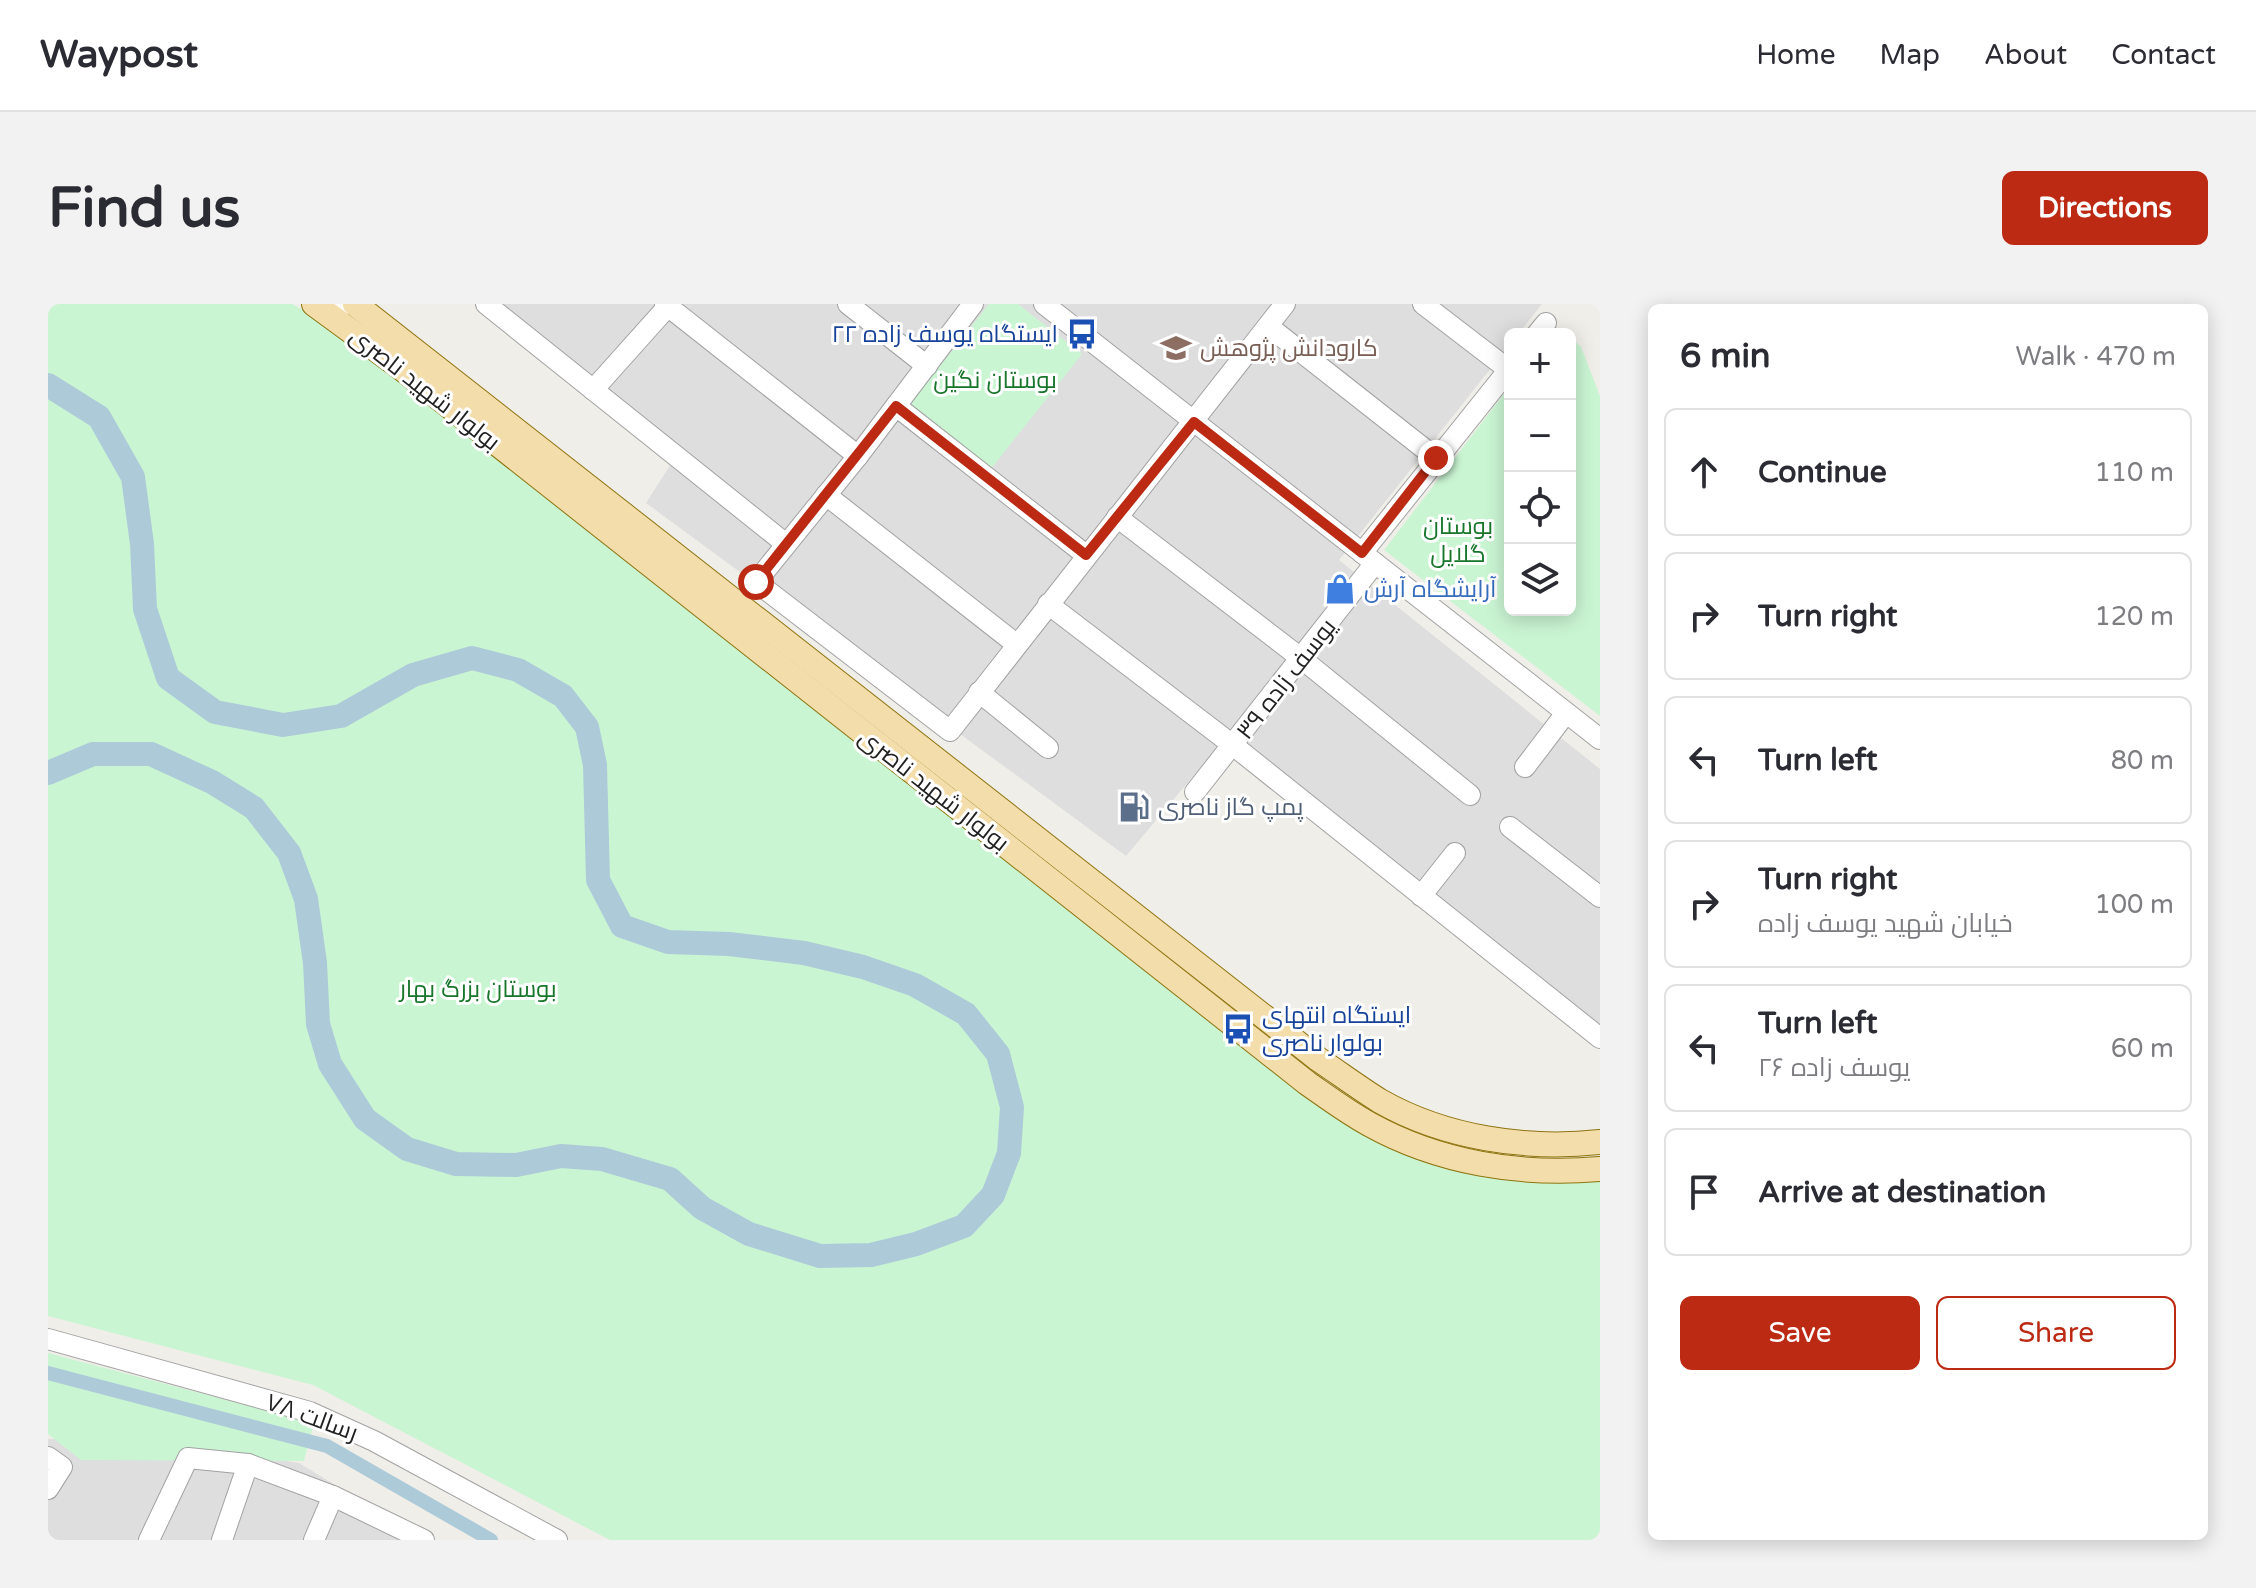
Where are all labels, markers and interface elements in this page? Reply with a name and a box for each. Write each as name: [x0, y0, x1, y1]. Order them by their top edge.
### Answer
text: Waypost: [40, 32, 198, 78]
text: Home: [1756, 38, 1836, 72]
text: Map: [1880, 38, 1940, 72]
text: About: [1984, 38, 2067, 72]
text: Contact: [2111, 38, 2216, 72]
button: Directions: [2002, 171, 2208, 245]
text: Find us: [48, 175, 240, 242]
bus stop icon: ایستگاه یوسف زاده ۲۲: [1065, 317, 1099, 351]
place label: ایستگاه یوسف زاده ۲۲: [832, 320, 1058, 349]
street label: بولوار شهید ناصری: [344, 322, 506, 457]
map controls: [1504, 328, 1576, 616]
button: +: [1504, 328, 1576, 400]
school or university icon: کارودانش پژوهش: [1159, 331, 1193, 365]
place label: کارودانش پژوهش: [1200, 334, 1378, 364]
text: 6 min: [1680, 336, 1771, 377]
text: Walk · 470 m: [2016, 341, 2176, 372]
park label: بوستان نگین: [933, 366, 1057, 395]
button: −: [1504, 400, 1576, 472]
route end: [1418, 440, 1454, 476]
icon: ahead: [1682, 450, 1726, 494]
text: Continue: [1758, 454, 1887, 491]
text: 110 m: [2094, 457, 2174, 488]
button: locate: [1504, 472, 1576, 544]
park label: بوستان گلایل: [1423, 512, 1493, 569]
button: layers: [1504, 544, 1576, 616]
route start: [738, 564, 774, 600]
shop icon: آرایشگاه آرش: [1323, 572, 1357, 606]
place label: آرایشگاه آرش: [1364, 575, 1497, 604]
icon: right: [1682, 594, 1726, 638]
text: Turn right: [1758, 598, 1898, 635]
text: 120 m: [2094, 601, 2174, 632]
street label: یوسف زاده ۳۹: [1230, 613, 1343, 745]
street label: بولوار شهید ناصری: [853, 723, 1015, 858]
icon: left: [1682, 738, 1726, 782]
text: Turn left: [1758, 742, 1877, 779]
text: 80 m: [2111, 745, 2174, 776]
fuel station icon: پمپ گاز ناصری: [1117, 790, 1151, 824]
place label: پمپ گاز ناصری: [1158, 793, 1304, 823]
text: Turn right: [1758, 861, 1898, 898]
icon: right: [1682, 882, 1726, 926]
text: 100 m: [2094, 889, 2174, 920]
text: خیابان شهید یوسف زاده: [1758, 908, 2013, 939]
park label: بوستان بزرگ بهار: [397, 975, 557, 1004]
place label: ایستگاه انتهای بولوار ناصری: [1262, 1001, 1411, 1058]
text: Turn left: [1758, 1005, 1877, 1042]
bus stop icon: ایستگاه انتهای بولوار ناصری: [1221, 1012, 1255, 1046]
icon: left: [1682, 1026, 1726, 1070]
text: 60 m: [2111, 1033, 2174, 1064]
text: یوسف زاده ۲۶: [1758, 1052, 1910, 1083]
icon: arrive: [1682, 1170, 1726, 1214]
text: Arrive at destination: [1758, 1174, 2046, 1211]
button: Save: [1680, 1296, 1920, 1370]
button: Share: [1936, 1296, 2176, 1370]
street label: رسالت ۷۸: [262, 1387, 362, 1447]

